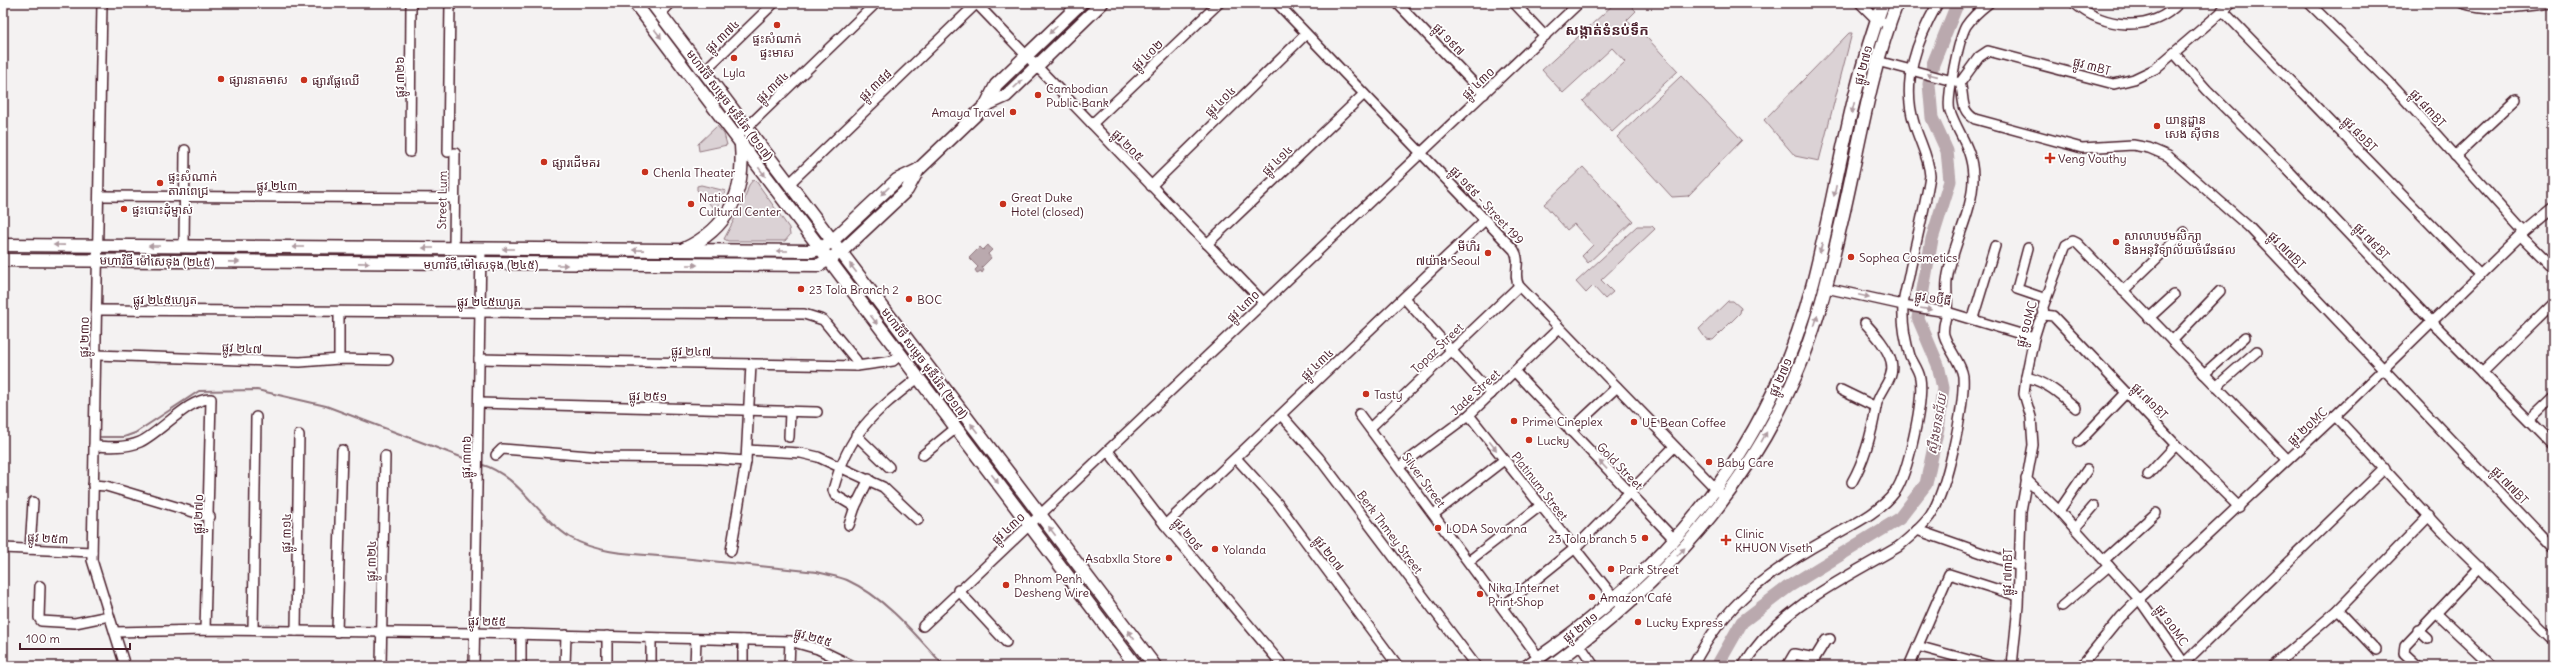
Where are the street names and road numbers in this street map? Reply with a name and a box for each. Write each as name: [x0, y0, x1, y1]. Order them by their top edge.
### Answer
street label: ផ្លូវ ៣៧៤: [702, 16, 745, 58]
street label: ផ្លូវ ១៩៧: [1427, 20, 1468, 61]
street label: ផ្លូវ ៤០២: [1128, 36, 1169, 76]
street label: ផ្លូវ ២៧១: [1851, 44, 1879, 87]
street label: មហាវិថី សម្តេច មុនីរ៉េត (២១៧): [683, 47, 777, 164]
street label: ផ្លូវ ៣BT: [2071, 54, 2113, 82]
street label: ផ្លូវ ៣២៦: [392, 56, 410, 98]
street label: ផ្លូវ ៤៣០: [1458, 64, 1500, 105]
street label: ផ្លូវ ៣៨៨: [855, 66, 897, 107]
street label: ផ្លូវ ៣៨៤: [752, 68, 794, 109]
street label: ផ្លូវ ៤០៤: [1201, 83, 1241, 122]
street label: ផ្លូវ ៨៣BT: [2404, 86, 2449, 133]
street label: ផ្លូវ ៨១BT: [2337, 113, 2380, 157]
street label: ផ្លូវ ២០៥: [1107, 126, 1147, 167]
street label: ផ្លូវ ៤១៤: [1258, 142, 1298, 181]
street label: ផ្លូវ ១៩៩ - Street 199: [1444, 163, 1527, 250]
street label: Street Lum: [434, 170, 450, 230]
street label: ផ្លូវ ២៤៣: [256, 178, 298, 196]
street label: ផ្លូវ ៧៩BT: [2349, 219, 2393, 265]
street label: ផ្លូវ ៧៧BT: [2263, 228, 2309, 275]
street label: មហាវិថី ម៉ៅសេទុង (២៤៥): [99, 252, 215, 270]
street label: មហាវិថី ម៉ៅសេទុង (២៤៥): [424, 257, 539, 272]
street label: ផ្លូវ ៤៣០: [1223, 287, 1265, 328]
street label: ផ្លូវ ១ប៊ីធី: [1913, 287, 1953, 312]
street label: ផ្លូវ ២៤៥ហ្សេត: [133, 292, 197, 310]
street label: ផ្លូវ ២៤៥ហ្សេត: [457, 294, 521, 312]
street label: ផ្លូវ ១០MC: [2012, 299, 2043, 350]
street label: មហាវិថី សម្តេច មុនីរ៉េត (២១៧): [878, 305, 972, 422]
street label: ផ្លូវ ២៣០: [76, 316, 95, 358]
street label: Topaz Street: [1408, 319, 1466, 377]
street label: ផ្លូវ ២៤៧: [221, 339, 263, 360]
street label: ផ្លូវ ២៤៧: [671, 343, 711, 362]
street label: ផ្លូវ ៤៣៤: [1297, 345, 1339, 386]
street label: ផ្លូវ ២៧១: [1765, 355, 1798, 400]
street label: Jade Street: [1447, 366, 1503, 418]
street label: ផ្លូវ ៧១BT: [2126, 380, 2171, 425]
street label: ផ្លូវ ២៥១: [628, 388, 667, 407]
street label: ផ្លូវ ២០MC: [2284, 404, 2333, 451]
street label: ផ្លូវ ៣៣៦: [458, 436, 477, 479]
street label: Gold Street: [1594, 439, 1646, 493]
street label: Platinum Street: [1509, 449, 1571, 523]
street label: Silver Street: [1399, 450, 1449, 510]
street label: ផ្លូវ ៧៧BT: [2486, 463, 2531, 510]
street label: Berk Thmey Street: [1354, 488, 1426, 576]
street label: ផ្លូវ ២៧០: [190, 494, 210, 535]
street label: ផ្លូវ ៤៣០: [988, 509, 1030, 550]
street label: ផ្លូវ ៣១៤: [278, 513, 297, 553]
street label: ផ្លូវ ២០៩: [1167, 514, 1206, 556]
street label: ផ្លូវ ២៥៣: [27, 529, 69, 550]
street label: ផ្លូវ ២០៧: [1308, 532, 1347, 576]
street label: ផ្លូវ ៣២៤: [363, 540, 382, 582]
street label: ផ្លូវ ៧៣BT: [1999, 548, 2019, 596]
street label: ផ្លូវ ១០MC: [2149, 601, 2192, 651]
street label: ផ្លូវ ២៧១: [1559, 609, 1603, 648]
street label: ផ្លូវ ២៥៥: [467, 613, 506, 632]
street label: ផ្លូវ ២៥៥: [791, 624, 834, 653]

